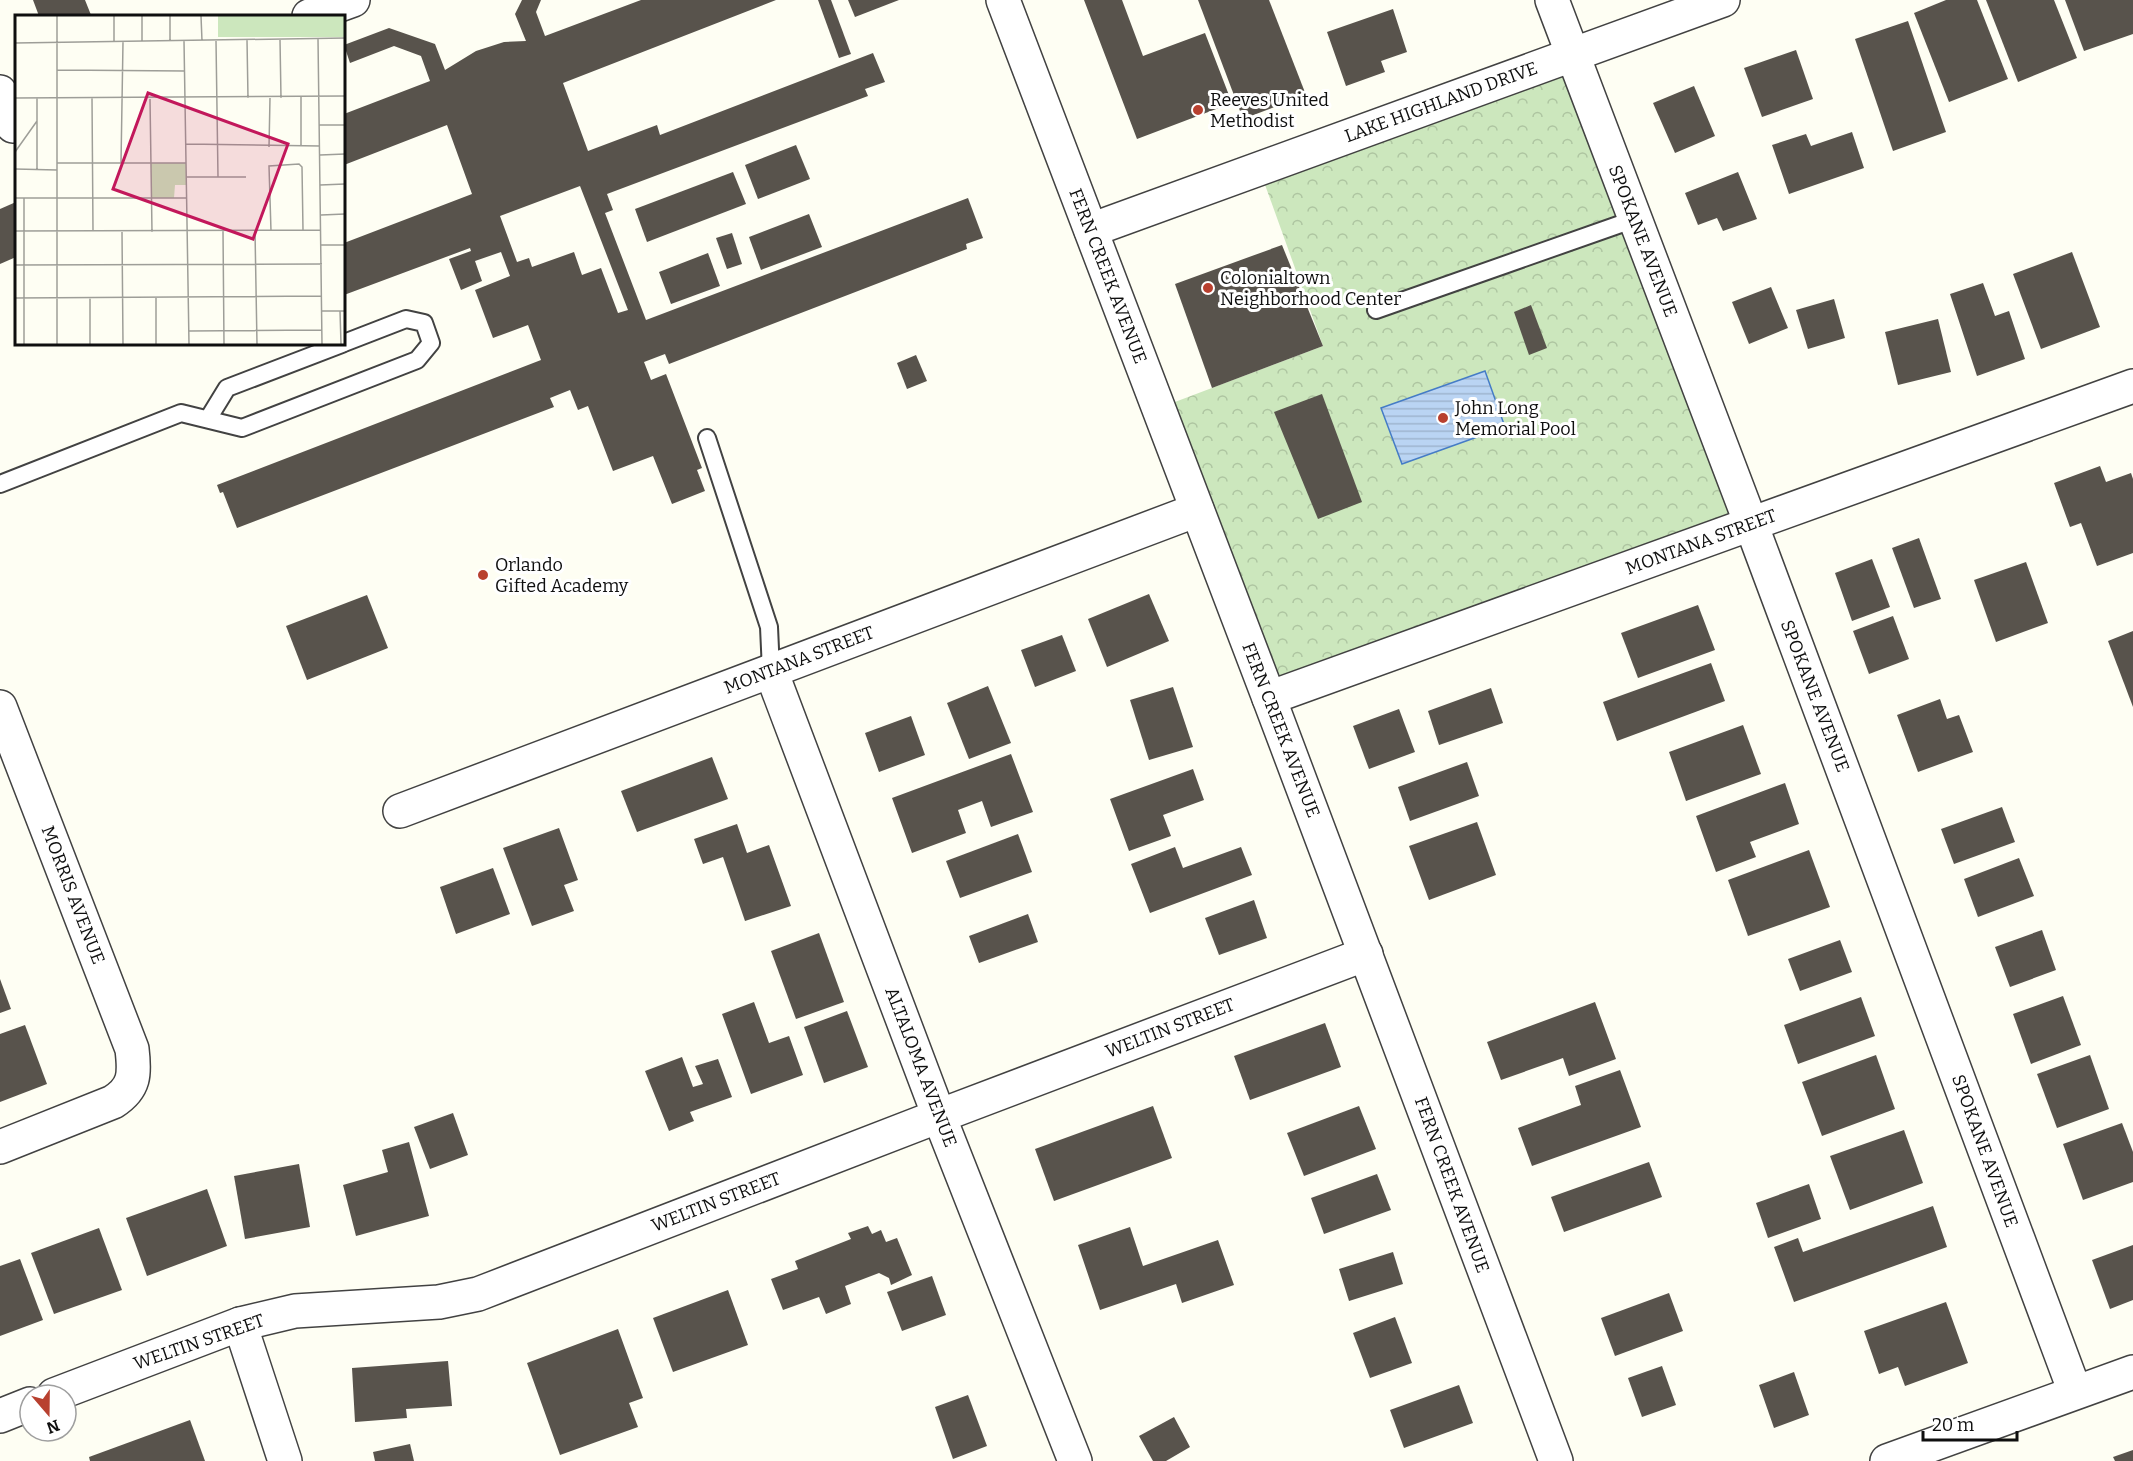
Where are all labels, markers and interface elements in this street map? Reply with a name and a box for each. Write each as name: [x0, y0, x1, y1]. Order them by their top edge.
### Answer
inset map: [15, 15, 345, 345]
street label: LAKE HIGHLAND DRIVE: [1342, 57, 1540, 147]
place label: Reeves United Methodist: [1210, 89, 1329, 132]
marker: Reeves United Methodist: [1191, 103, 1205, 117]
street label: SPOKANE AVENUE: [1604, 162, 1682, 320]
street label: FERN CREEK AVENUE: [1064, 185, 1152, 367]
place label: Colonialtown Neighborhood Center: [1220, 267, 1401, 310]
marker: Colonialtown Neighborhood Center: [1201, 281, 1215, 295]
place label: John Long Memorial Pool: [1454, 397, 1576, 440]
marker: John Long Memorial Pool: [1436, 411, 1450, 425]
street label: MONTANA STREET: [1623, 504, 1780, 580]
place label: Orlando Gifted Academy: [495, 554, 629, 597]
marker: Orlando Gifted Academy: [476, 568, 490, 582]
street label: SPOKANE AVENUE: [1776, 617, 1854, 775]
street label: MONTANA STREET: [721, 621, 878, 699]
street label: FERN CREEK AVENUE: [1237, 639, 1325, 821]
street label: MORRIS AVENUE: [36, 823, 110, 967]
street label: ALTALOMA AVENUE: [880, 984, 962, 1150]
street label: WELTIN STREET: [1102, 993, 1238, 1063]
street label: SPOKANE AVENUE: [1947, 1071, 2023, 1231]
street label: FERN CREEK AVENUE: [1410, 1094, 1494, 1276]
street label: WELTIN STREET: [648, 1167, 784, 1237]
street label: WELTIN STREET: [131, 1309, 268, 1375]
north arrow: [18, 1383, 78, 1443]
scale bar: [1923, 1404, 2018, 1442]
text: 20 m: [1932, 1414, 1974, 1436]
text: N: [44, 1416, 62, 1438]

